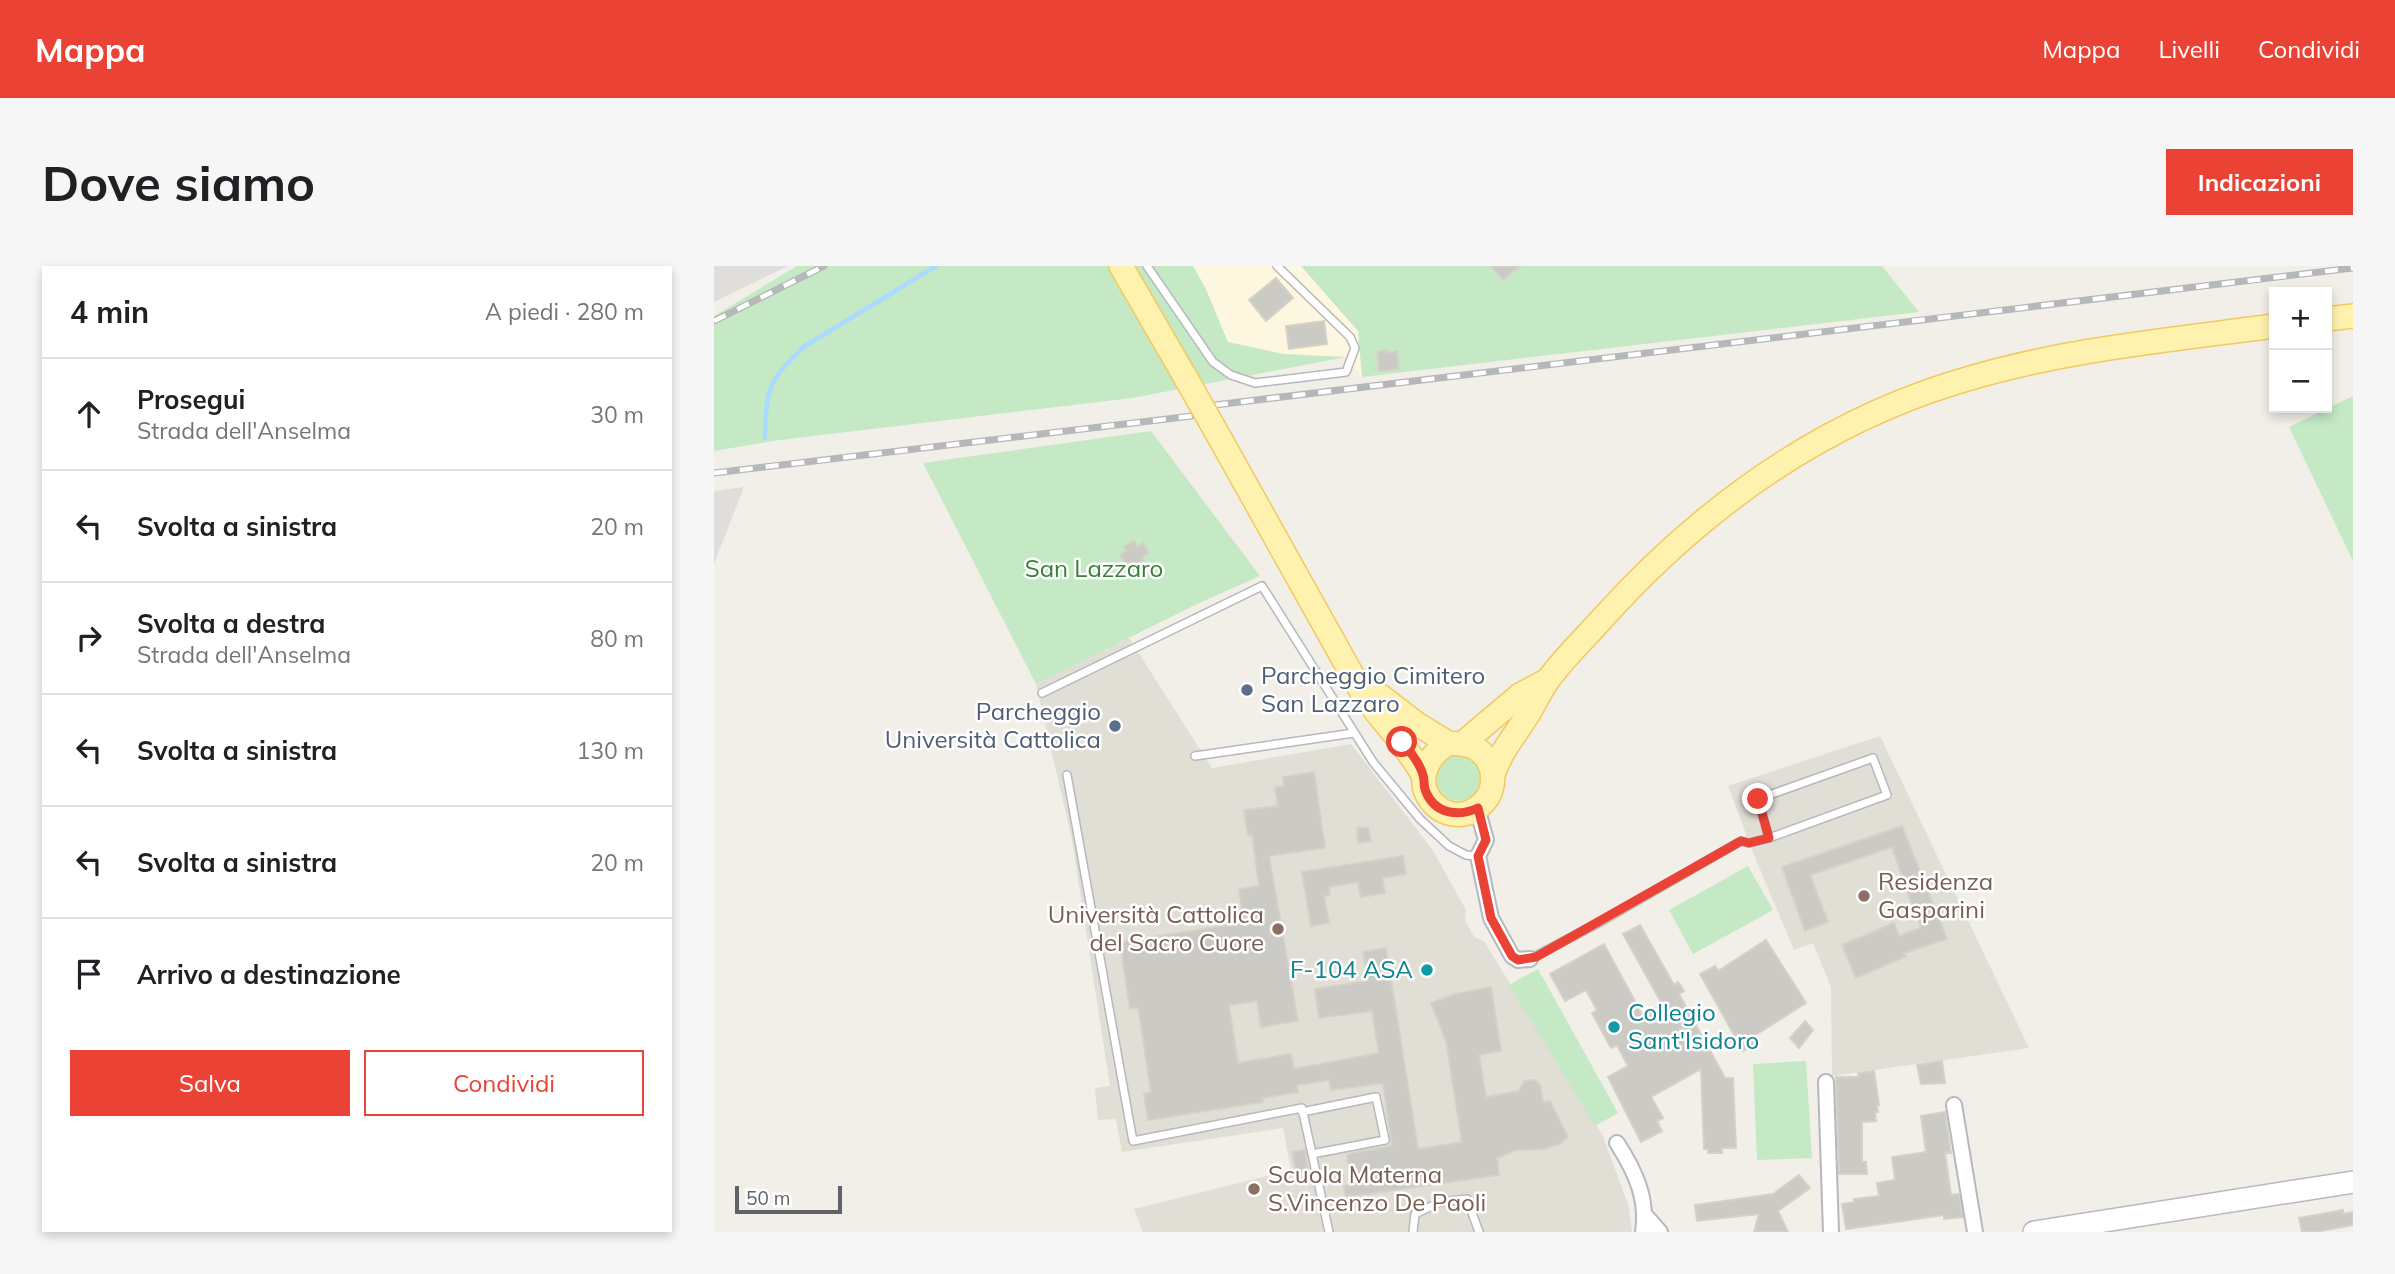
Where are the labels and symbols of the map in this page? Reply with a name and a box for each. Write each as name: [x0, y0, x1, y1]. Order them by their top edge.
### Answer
park label: San Lazzaro: [1025, 553, 1163, 583]
place label: Parcheggio Cimitero San Lazzaro: [1261, 660, 1485, 718]
marker: Parcheggio Cimitero San Lazzaro: [1239, 682, 1255, 698]
place label: Parcheggio Università Cattolica: [885, 696, 1101, 754]
marker: Parcheggio Università Cattolica: [1107, 718, 1123, 734]
route start: [1386, 726, 1417, 757]
route end: [1742, 783, 1773, 814]
place label: Residenza Gasparini: [1878, 866, 1993, 924]
marker: Residenza Gasparini: [1856, 888, 1872, 904]
place label: Università Cattolica del Sacro Cuore: [1048, 899, 1264, 957]
marker: Università Cattolica del Sacro Cuore: [1270, 921, 1286, 937]
place label: F-104 ASA: [1290, 954, 1413, 984]
marker: F-104 ASA: [1419, 962, 1435, 978]
place label: Collegio Sant'Isidoro: [1628, 997, 1759, 1055]
marker: Collegio Sant'Isidoro: [1606, 1019, 1622, 1035]
place label: Scuola Materna S.Vincenzo De Paoli: [1268, 1159, 1486, 1217]
marker: Scuola Materna S.Vincenzo De Paoli: [1246, 1181, 1262, 1197]
scale bar: [735, 1183, 842, 1215]

